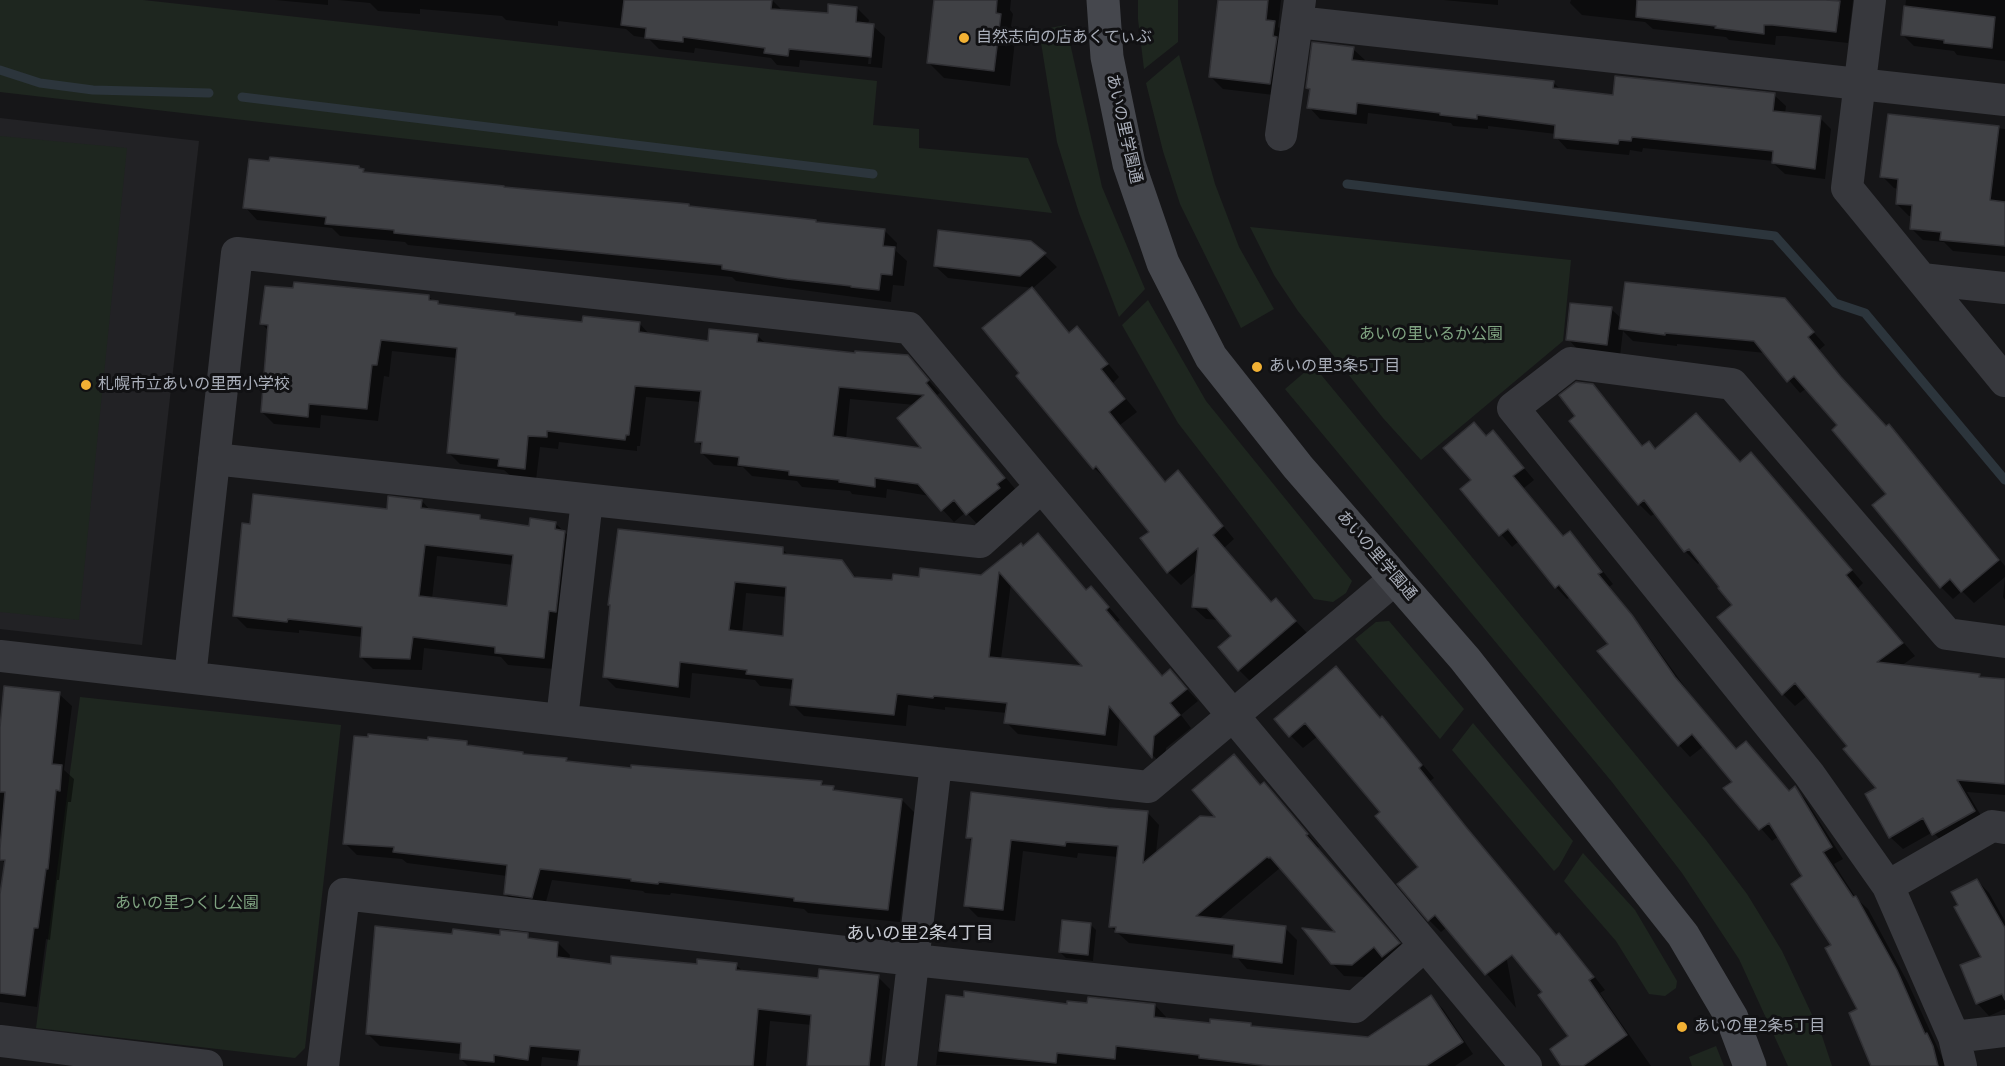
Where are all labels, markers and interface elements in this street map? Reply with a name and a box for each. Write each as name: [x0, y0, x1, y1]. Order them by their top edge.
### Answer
place label: 自然志向の店あくてぃぶ: [976, 28, 1152, 48]
marker: 自然志向の店あくてぃぶ: [957, 31, 971, 45]
street label: あいの里学園通: [1101, 72, 1145, 186]
park label: あいの里いるか公園: [1359, 325, 1503, 345]
place label: あいの里3条5丁目: [1269, 357, 1400, 377]
marker: あいの里3条5丁目: [1250, 360, 1264, 374]
place label: 札幌市立あいの里西小学校: [98, 375, 290, 395]
marker: 札幌市立あいの里西小学校: [79, 378, 93, 392]
street label: あいの里学園通: [1332, 507, 1420, 605]
park label: あいの里つくし公園: [115, 894, 259, 914]
district label: あいの里2条4丁目: [846, 924, 994, 946]
place label: あいの里2条5丁目: [1694, 1017, 1825, 1037]
marker: あいの里2条5丁目: [1675, 1020, 1689, 1034]

